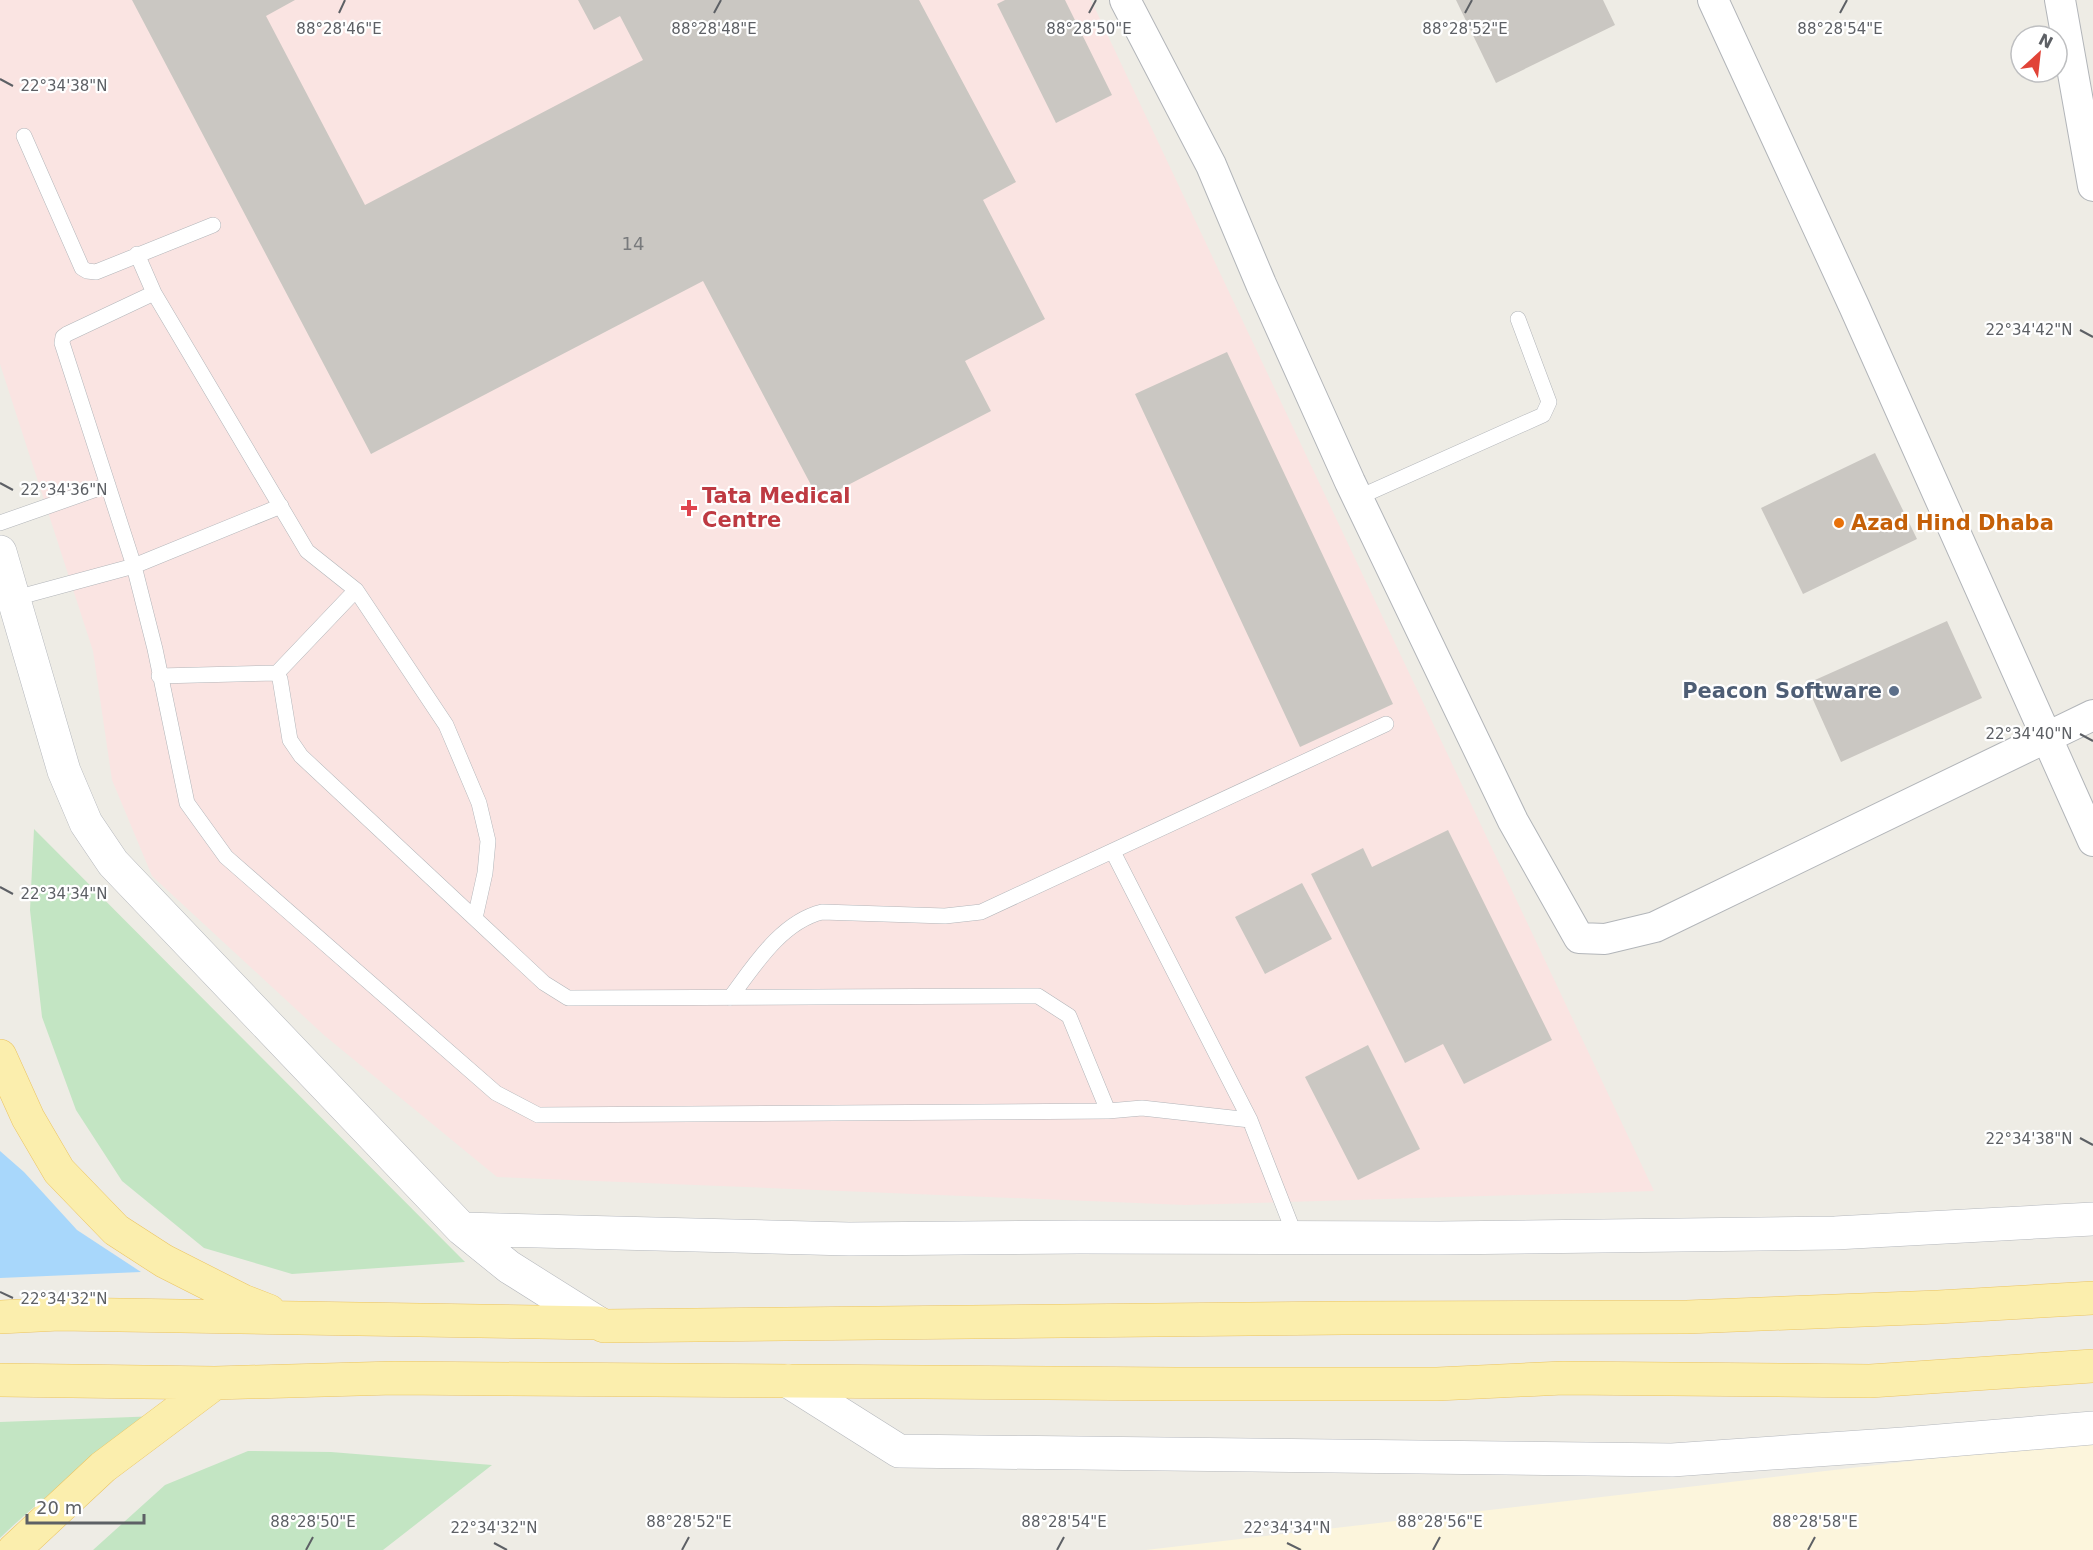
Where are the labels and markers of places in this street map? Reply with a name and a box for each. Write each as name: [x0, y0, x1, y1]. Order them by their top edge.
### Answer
place label: Tata Medical Centre: [702, 484, 851, 532]
marker: Tata Medical Centre: [680, 499, 698, 517]
place label: Azad Hind Dhaba: [1851, 511, 2054, 535]
marker: Azad Hind Dhaba: [1832, 516, 1846, 530]
place label: Peacon Software: [1682, 679, 1882, 703]
marker: Peacon Software: [1887, 684, 1901, 698]

